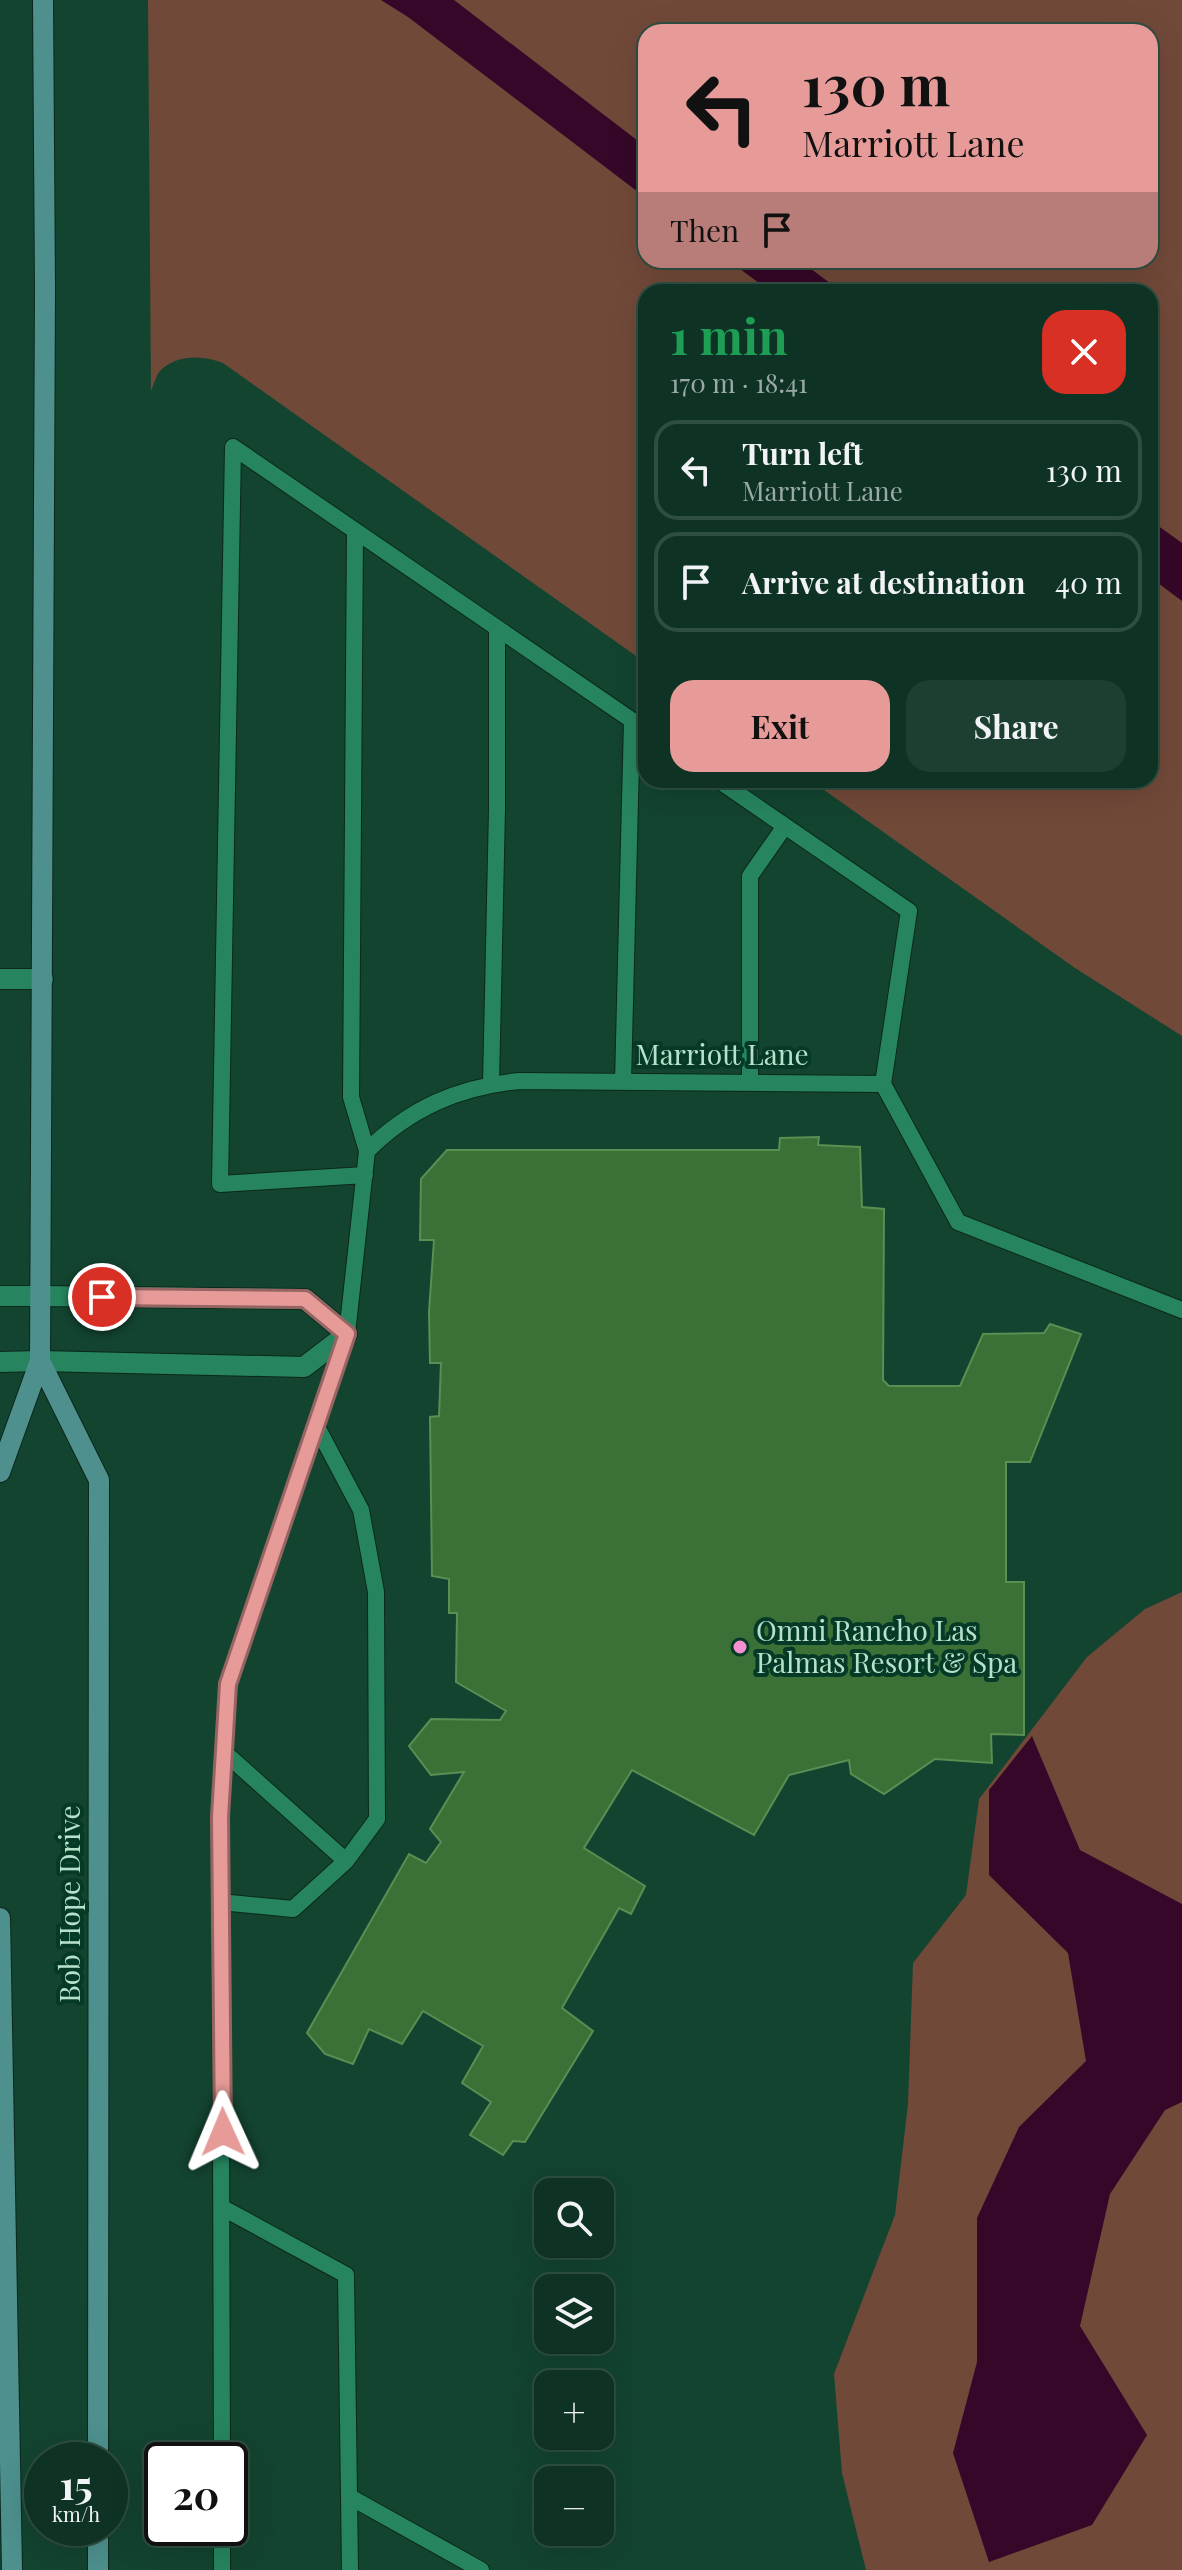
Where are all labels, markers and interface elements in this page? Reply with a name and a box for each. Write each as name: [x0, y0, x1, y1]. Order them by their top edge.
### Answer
text: 130 m: [802, 46, 950, 121]
icon: left: [670, 56, 774, 160]
text: Marriott Lane: [802, 118, 1025, 166]
icon: arrive: [755, 208, 799, 252]
text: Then: [670, 210, 739, 250]
text: 1 min: [670, 303, 788, 367]
button: close: [1042, 310, 1126, 394]
text: 170 m · 18:41: [670, 365, 808, 400]
text: Turn left: [742, 433, 863, 473]
icon: left: [674, 448, 718, 492]
text: 130 m: [1046, 450, 1122, 490]
text: Marriott Lane: [742, 473, 903, 508]
icon: arrive: [674, 560, 718, 604]
text: Arrive at destination: [742, 562, 1025, 602]
text: 40 m: [1055, 562, 1122, 602]
button: Exit: [670, 680, 890, 772]
button: Share: [906, 680, 1126, 772]
street label: Marriott Lane: [635, 1035, 809, 1072]
pin: [68, 1263, 136, 1331]
icon: arrive: [80, 1275, 124, 1319]
place label: Omni Rancho Las Palmas Resort & Spa: [756, 1611, 1017, 1680]
marker: Omni Rancho Las Palmas Resort & Spa: [731, 1638, 749, 1656]
street label: Bob Hope Drive: [50, 1805, 87, 2003]
position arrow: [181, 2090, 265, 2174]
map controls: [534, 2178, 614, 2546]
button: search: [534, 2178, 614, 2258]
button: layers: [534, 2274, 614, 2354]
button: +: [534, 2370, 614, 2450]
speed limit sign: 20: [144, 2442, 248, 2546]
text: 15: [59, 2457, 93, 2510]
button: −: [534, 2466, 614, 2546]
text: km/h: [52, 2500, 100, 2527]

